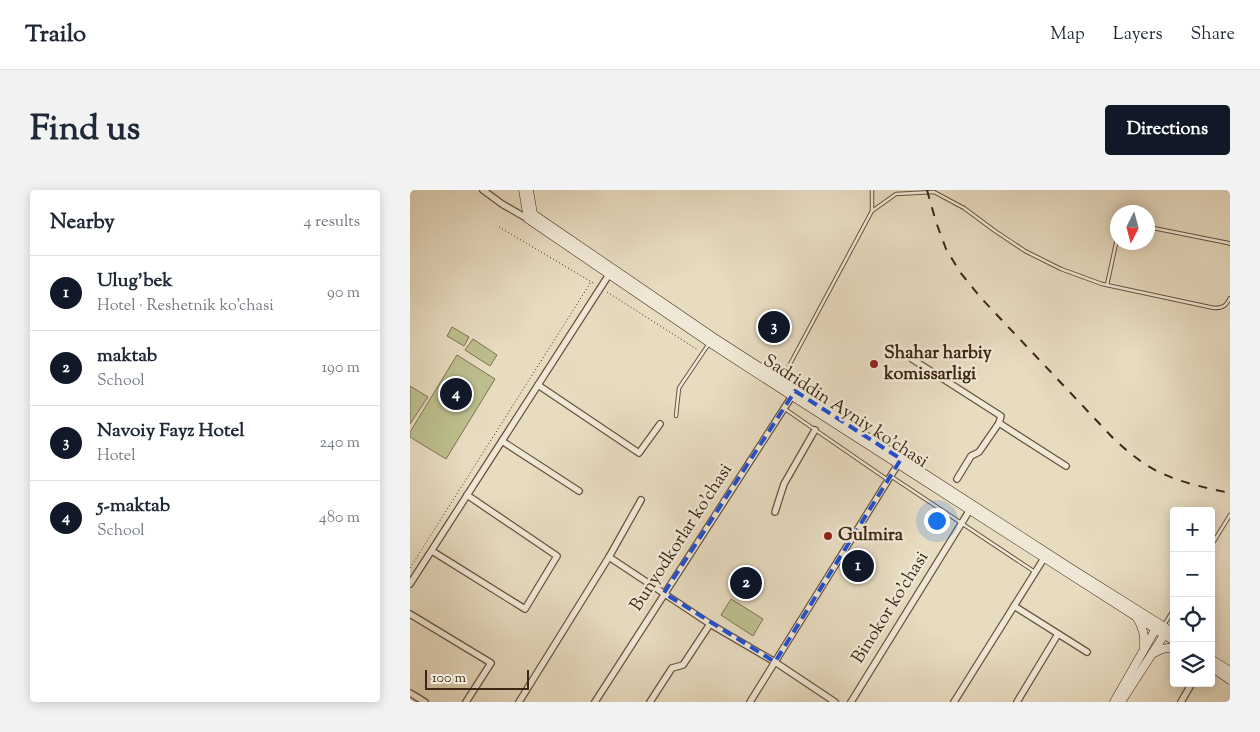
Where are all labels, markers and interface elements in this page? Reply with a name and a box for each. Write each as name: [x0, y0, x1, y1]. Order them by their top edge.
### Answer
text: Trailo: [25, 18, 86, 52]
text: Map: [1050, 22, 1085, 48]
text: Layers: [1113, 22, 1163, 48]
text: Share: [1191, 22, 1235, 48]
text: Find us: [30, 105, 140, 156]
button: Directions: [1105, 105, 1230, 155]
north arrow: [1110, 205, 1155, 250]
text: Nearby: [50, 208, 115, 238]
text: 4 results: [304, 211, 360, 234]
text: Ulug'bek: [97, 268, 173, 295]
text: 1: [63, 282, 69, 305]
text: 90 m: [327, 282, 360, 305]
text: Hotel · Reshetnik ko'chasi: [97, 295, 274, 318]
pin: 3: [758, 308, 790, 346]
place label: Shahar harbiy komissarligi: [883, 341, 992, 388]
text: maktab: [97, 343, 157, 370]
street label: Sadriddin Ayniy ko'chasi: [757, 349, 933, 475]
text: 2: [62, 357, 70, 380]
text: 190 m: [322, 357, 360, 380]
marker: Shahar harbiy komissarligi: [868, 358, 880, 370]
text: School: [97, 370, 145, 393]
pin: 4: [440, 375, 472, 413]
text: Navoiy Fayz Hotel: [97, 418, 244, 445]
text: 3: [63, 432, 69, 455]
text: 240 m: [319, 432, 360, 455]
text: Hotel: [97, 445, 136, 468]
street label: Bunyodkorlar ko'chasi: [624, 459, 740, 617]
text: 5-maktab: [97, 493, 170, 520]
text: 4: [62, 507, 70, 530]
text: 480 m: [319, 507, 360, 530]
map controls: [1170, 507, 1215, 687]
button: +: [1170, 507, 1215, 552]
your location: [924, 508, 950, 534]
text: School: [97, 520, 145, 543]
place label: Gulmira: [838, 523, 904, 549]
marker: Gulmira: [822, 530, 834, 542]
pin: 1: [842, 547, 874, 585]
street label: Binokor ko'chasi: [846, 547, 936, 669]
button: −: [1170, 552, 1215, 597]
pin: 2: [730, 564, 762, 602]
button: locate: [1170, 597, 1215, 642]
button: layers: [1170, 642, 1215, 687]
scale bar: [425, 667, 529, 690]
text: 100 m: [432, 669, 466, 689]

